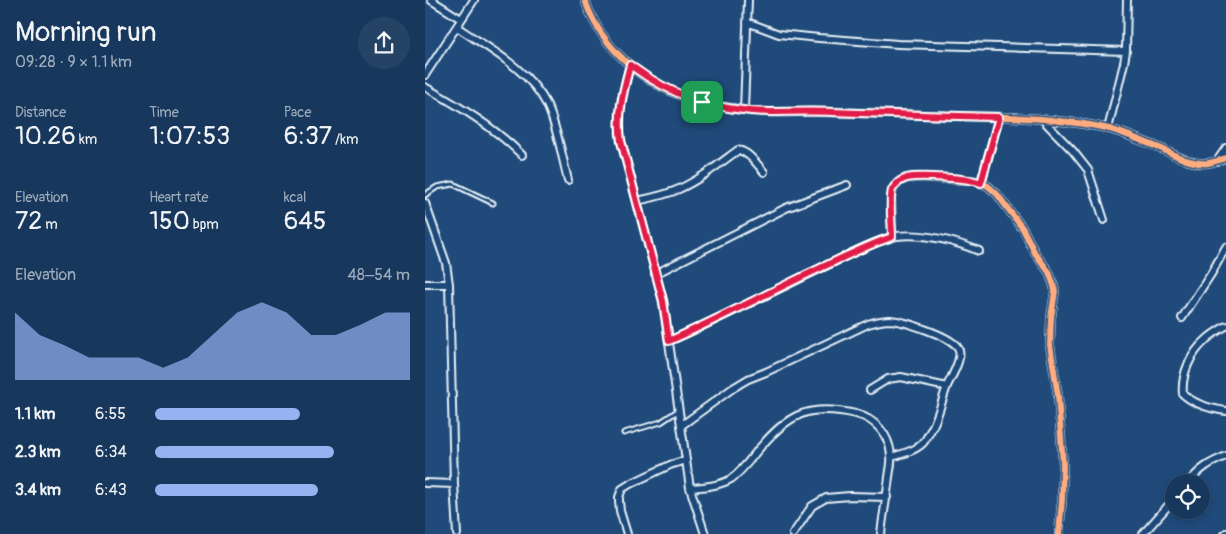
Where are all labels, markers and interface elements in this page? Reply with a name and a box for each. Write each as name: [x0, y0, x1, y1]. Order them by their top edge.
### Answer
text: Morning run: [15, 15, 157, 50]
button: share: [358, 17, 410, 69]
text: 09:28 · 9 × 1.1 km: [15, 52, 132, 72]
pin: [681, 81, 723, 123]
icon: arrive: [688, 88, 716, 116]
text: Distance: [15, 104, 66, 121]
text: Time: [149, 104, 179, 121]
text: Pace: [284, 104, 311, 121]
text: 10.26: [15, 121, 76, 152]
text: 1:07:53: [149, 121, 230, 152]
text: 6:37: [284, 121, 332, 152]
text: km: [76, 131, 97, 148]
text: /km: [332, 131, 358, 148]
text: Elevation: [15, 189, 68, 206]
text: Heart rate: [149, 189, 208, 206]
text: kcal: [284, 189, 306, 206]
text: 72: [15, 206, 42, 237]
text: 150: [149, 206, 190, 237]
text: 645: [284, 206, 326, 237]
text: m: [42, 216, 58, 233]
text: bpm: [190, 216, 219, 233]
text: Elevation: [15, 265, 76, 285]
text: 48–54 m: [348, 265, 410, 285]
text: 1.1 km: [15, 404, 55, 424]
text: 6:55: [95, 404, 126, 424]
text: 2.3 km: [15, 442, 61, 462]
text: 6:34: [95, 442, 127, 462]
map controls: [1165, 474, 1210, 519]
button: locate: [1165, 474, 1210, 519]
text: 3.4 km: [15, 480, 61, 500]
text: 6:43: [95, 480, 127, 500]

